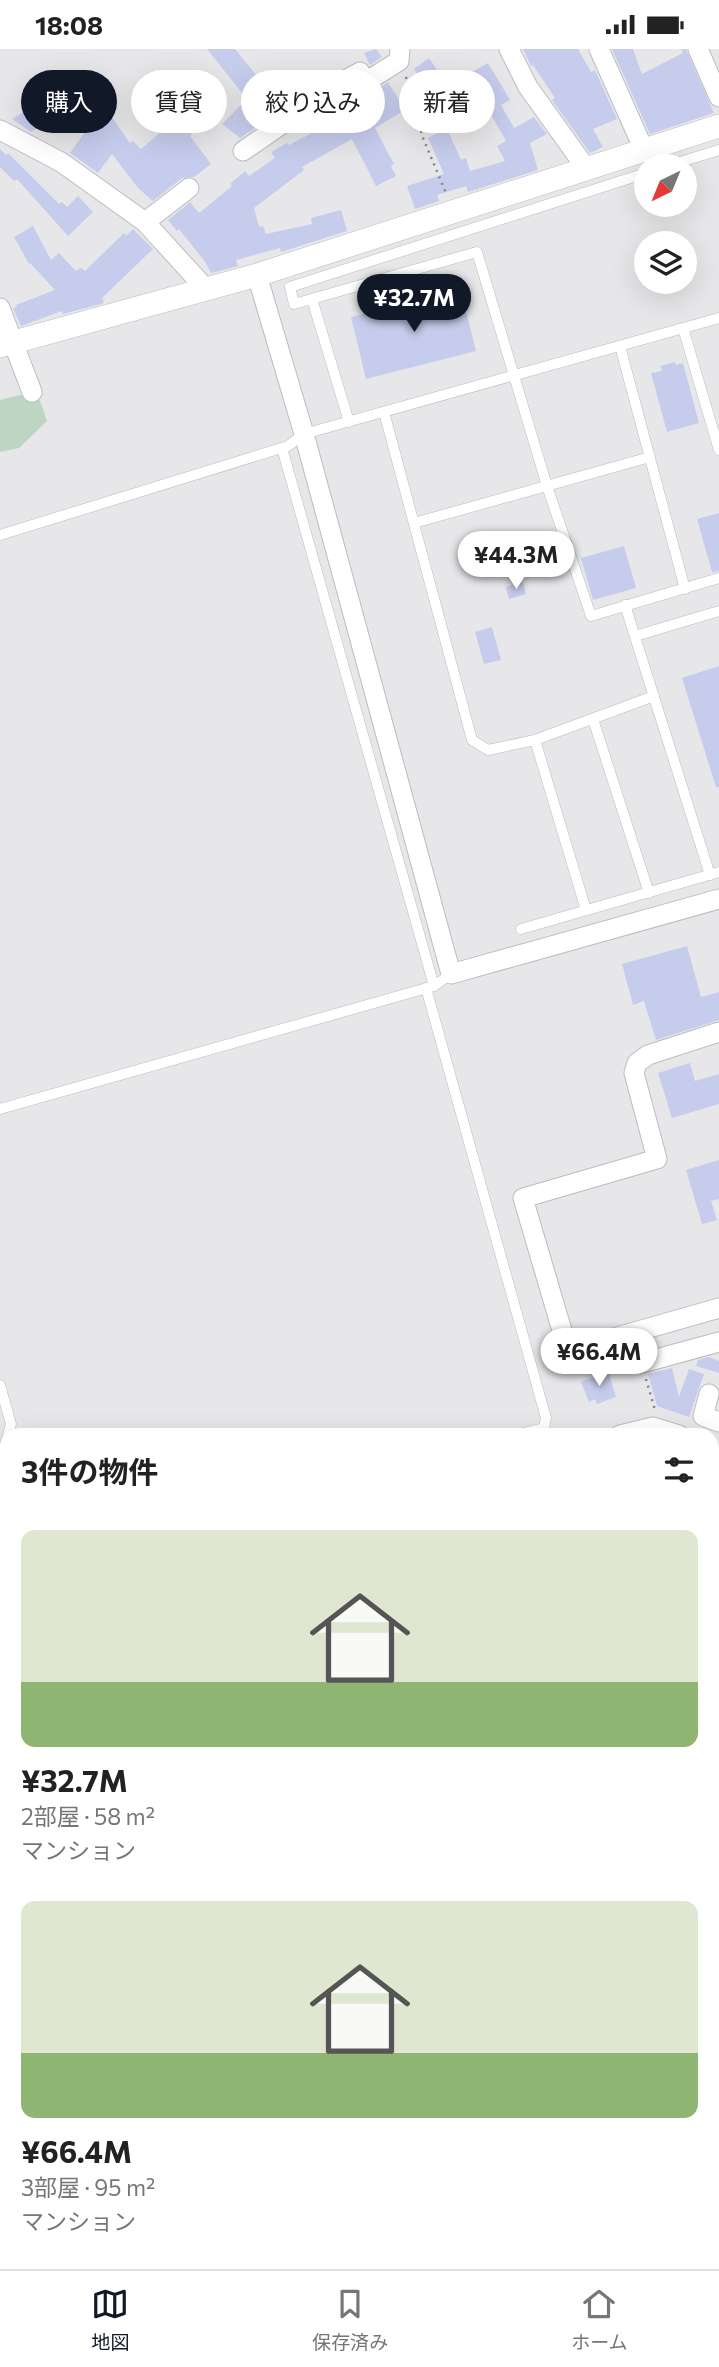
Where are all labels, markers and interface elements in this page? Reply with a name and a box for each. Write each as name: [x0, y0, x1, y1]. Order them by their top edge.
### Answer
text: 18:08: [35, 9, 103, 40]
chip: 購入: [21, 70, 117, 133]
chip: 賃貸: [131, 70, 227, 133]
chip: 絞り込み: [241, 70, 385, 133]
chip: 新着: [399, 70, 495, 133]
north arrow: [634, 154, 696, 217]
map controls: [634, 154, 697, 294]
button: layers: [634, 231, 697, 294]
pin: ¥32.7M: [357, 275, 471, 334]
text: ¥32.7M: [373, 283, 455, 311]
pin: ¥44.3M: [459, 531, 573, 591]
text: ¥44.3M: [474, 540, 558, 568]
pin: ¥66.4M: [542, 1329, 656, 1388]
text: ¥66.4M: [557, 1337, 641, 1365]
icon: filters: [660, 1451, 698, 1489]
text: 3件の物件: [21, 1452, 158, 1489]
icon: home: [297, 1575, 423, 1701]
text: ¥32.7M: [21, 1761, 128, 1798]
text: 2部屋 · 58 m²: [21, 1802, 155, 1830]
text: マンション: [21, 1836, 136, 1864]
icon: home: [297, 1946, 423, 2072]
text: ¥66.4M: [21, 2132, 132, 2169]
text: 3部屋 · 95 m²: [21, 2173, 155, 2201]
text: マンション: [21, 2207, 136, 2235]
tab: 地図: [91, 2285, 129, 2354]
tab: 保存済み: [312, 2285, 388, 2354]
tab: ホーム: [571, 2285, 628, 2354]

